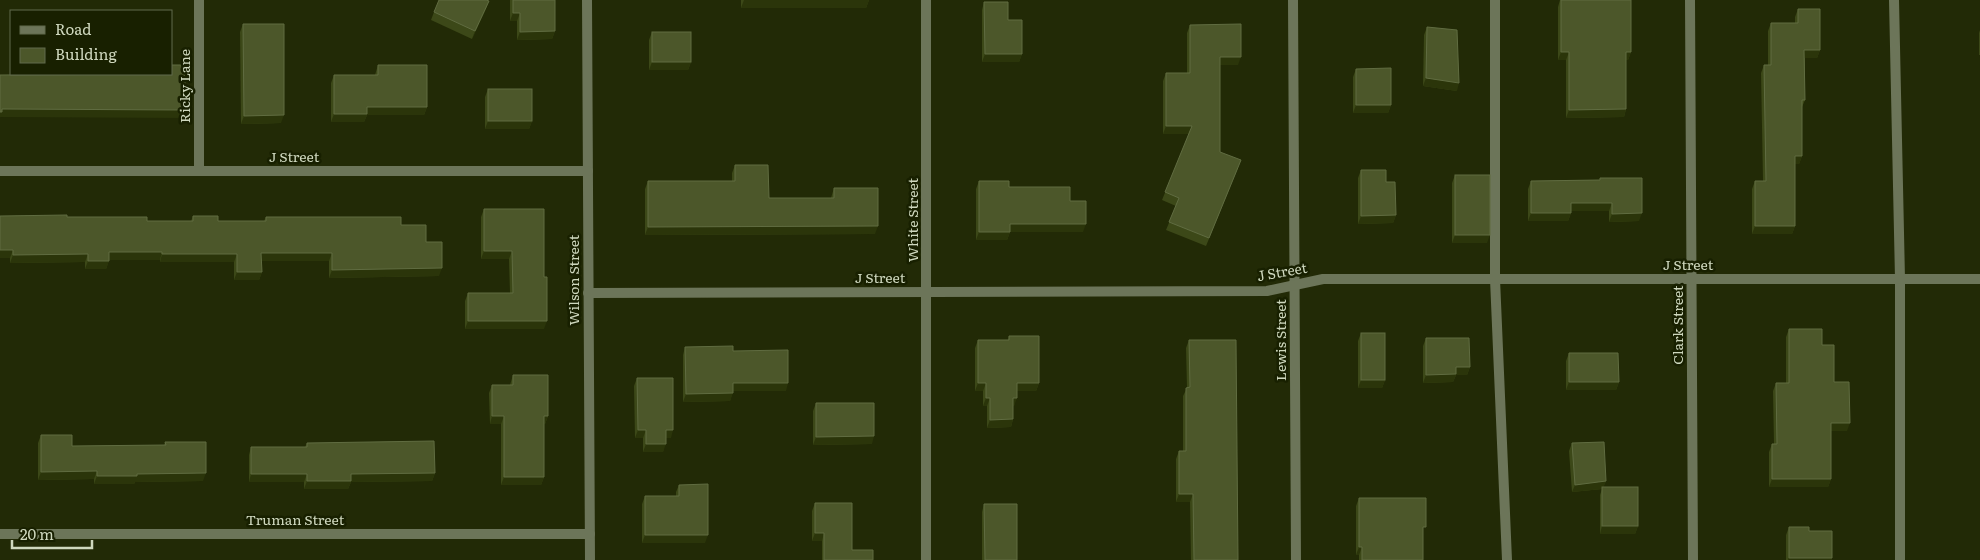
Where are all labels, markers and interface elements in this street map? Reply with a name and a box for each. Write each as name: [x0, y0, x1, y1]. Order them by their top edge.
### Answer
legend: [10, 10, 172, 75]
text: Road: [55, 17, 91, 40]
text: Building: [55, 42, 117, 65]
street label: Ricky Lane: [174, 49, 194, 123]
street label: J Street: [269, 146, 320, 166]
street label: White Street: [902, 177, 922, 262]
street label: Wilson Street: [563, 234, 583, 325]
street label: J Street: [1663, 254, 1714, 274]
street label: J Street: [1255, 257, 1309, 285]
street label: J Street: [855, 267, 906, 287]
street label: Clark Street: [1667, 285, 1687, 365]
street label: Lewis Street: [1270, 299, 1290, 381]
street label: Truman Street: [246, 509, 345, 529]
scale bar: [12, 518, 92, 550]
text: 20 m: [20, 522, 54, 545]

